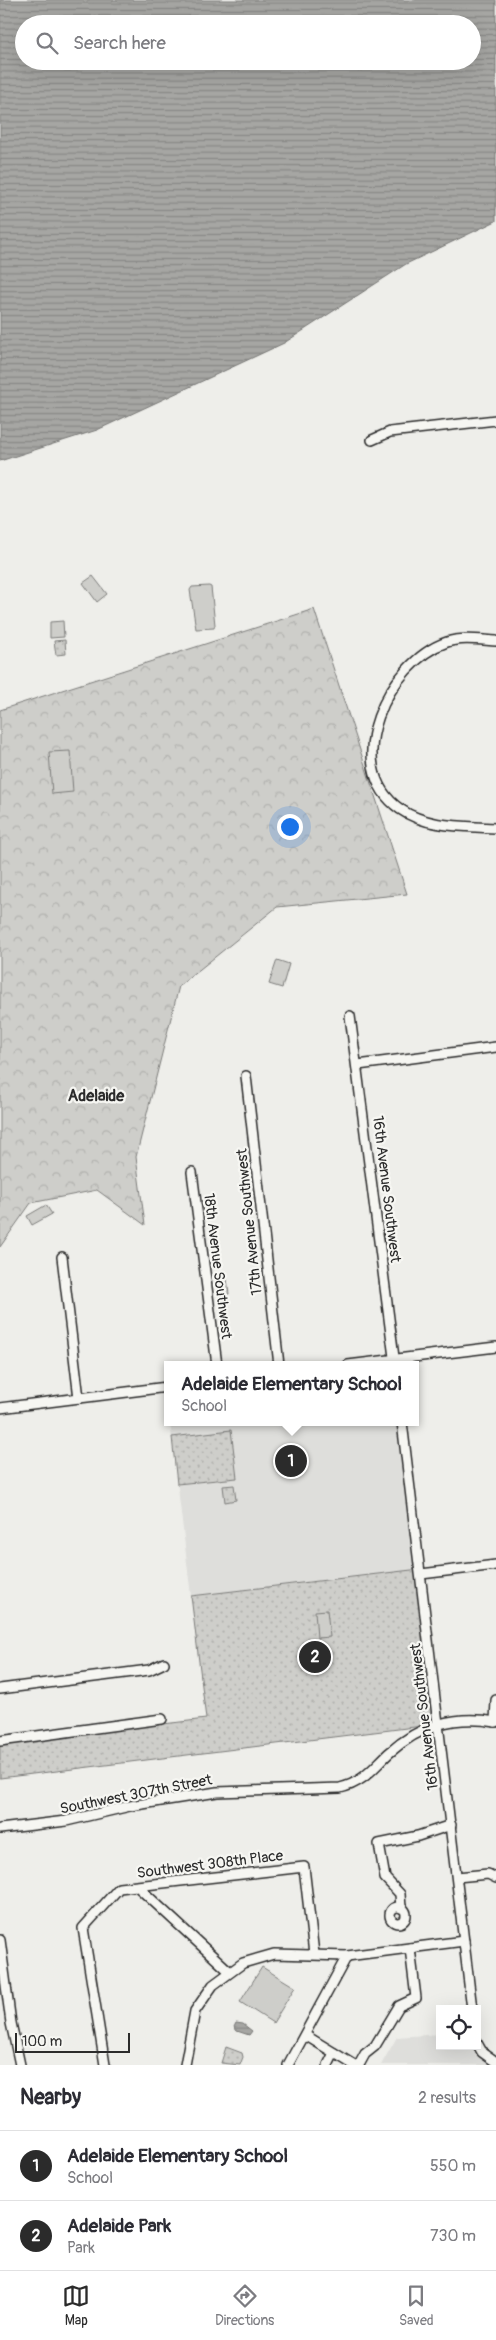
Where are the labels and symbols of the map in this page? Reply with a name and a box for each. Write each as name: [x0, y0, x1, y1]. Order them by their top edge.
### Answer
your location: [277, 814, 303, 840]
district label: Adelaide: [68, 1086, 125, 1106]
street label: 16th Avenue Southwest: [368, 1114, 405, 1265]
street label: 17th Avenue Southwest: [232, 1147, 267, 1296]
street label: 18th Avenue Southwest: [199, 1192, 236, 1341]
pin: 1: [275, 1442, 307, 1480]
pin: 2: [299, 1638, 331, 1676]
street label: 16th Avenue Southwest: [406, 1641, 443, 1792]
street label: Southwest 307th Street: [58, 1770, 215, 1819]
street label: Southwest 308th Place: [136, 1846, 285, 1883]
scale bar: [15, 2030, 130, 2053]

